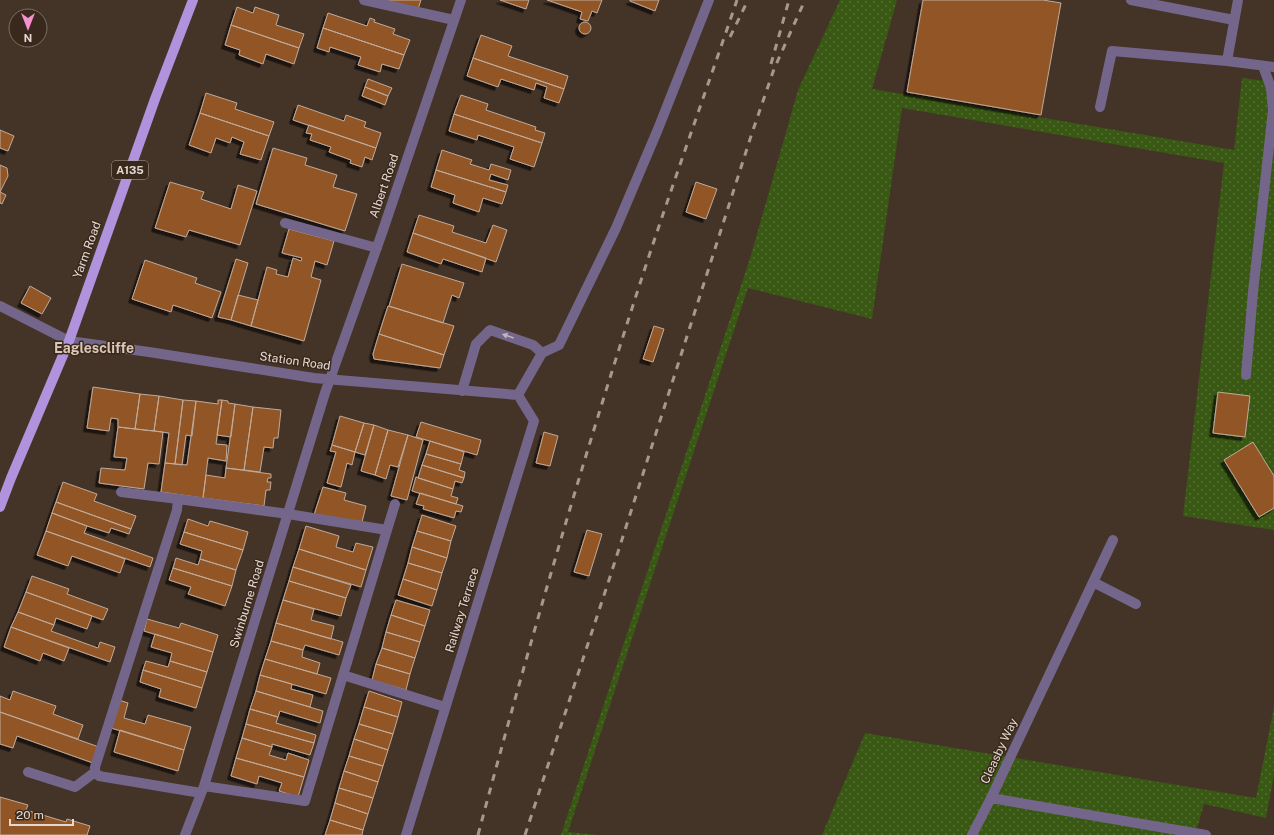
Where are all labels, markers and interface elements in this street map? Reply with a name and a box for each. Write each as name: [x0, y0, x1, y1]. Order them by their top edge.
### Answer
north arrow: [8, 8, 48, 48]
text: N: [24, 32, 32, 44]
street label: Albert Road: [367, 152, 401, 220]
road number: A135: [112, 161, 148, 179]
street label: Yarm Road: [70, 220, 104, 280]
one-way arrow: [502, 333, 514, 339]
district label: Eaglescliffe: [54, 340, 134, 356]
street label: Station Road: [259, 349, 331, 373]
street label: Swinburne Road: [227, 558, 267, 650]
street label: Railway Terrace: [442, 566, 482, 654]
street label: Cleasby Way: [978, 715, 1021, 786]
scale bar: [10, 801, 73, 827]
text: 20 m: [16, 808, 44, 822]

